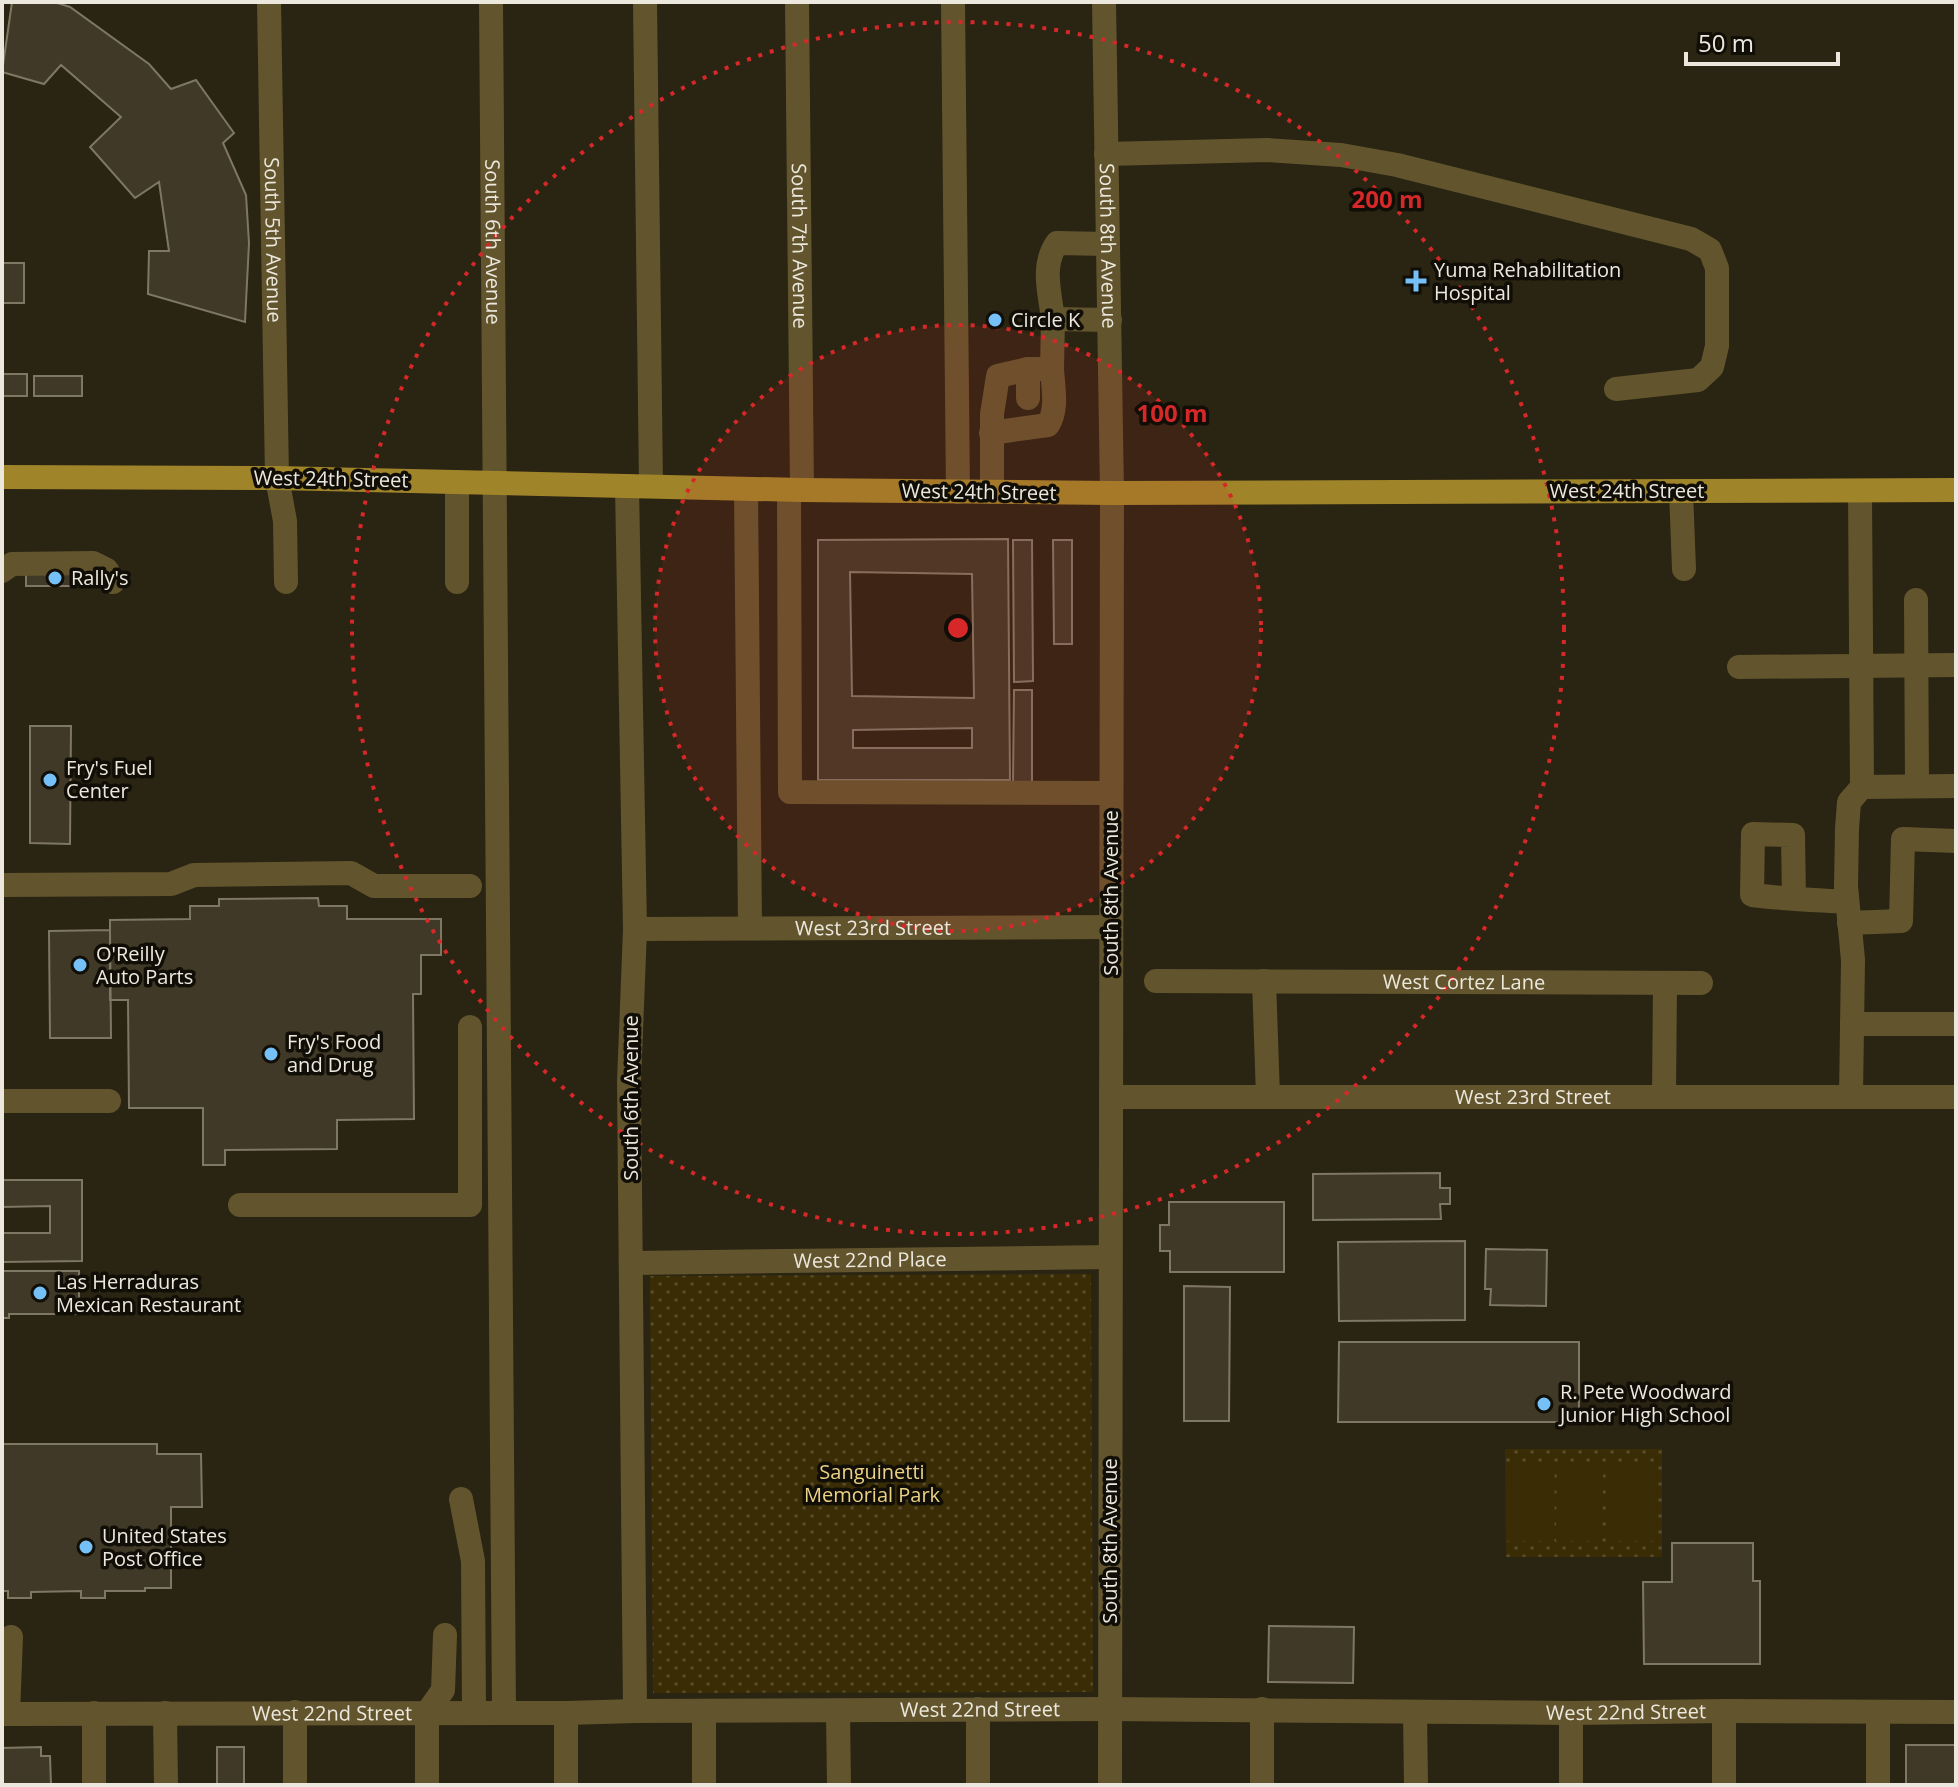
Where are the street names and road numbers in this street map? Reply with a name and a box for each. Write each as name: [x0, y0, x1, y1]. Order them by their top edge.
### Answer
street label: South 5th Avenue: [259, 157, 288, 323]
street label: South 6th Avenue: [479, 159, 507, 325]
street label: South 7th Avenue: [786, 163, 814, 329]
street label: South 8th Avenue: [1094, 163, 1123, 329]
street label: West 24th Street: [253, 464, 409, 493]
street label: West 24th Street: [901, 477, 1057, 506]
street label: West 24th Street: [1550, 477, 1704, 504]
street label: South 8th Avenue: [1097, 810, 1124, 976]
street label: West 23rd Street: [795, 914, 951, 941]
street label: West Cortez Lane: [1383, 968, 1545, 995]
street label: South 6th Avenue: [617, 1015, 644, 1181]
street label: West 23rd Street: [1455, 1083, 1611, 1110]
street label: West 22nd Place: [793, 1245, 947, 1274]
street label: South 8th Avenue: [1096, 1458, 1123, 1624]
street label: West 22nd Street: [900, 1695, 1060, 1723]
street label: West 22nd Street: [1546, 1697, 1706, 1726]
street label: West 22nd Street: [252, 1699, 412, 1727]

